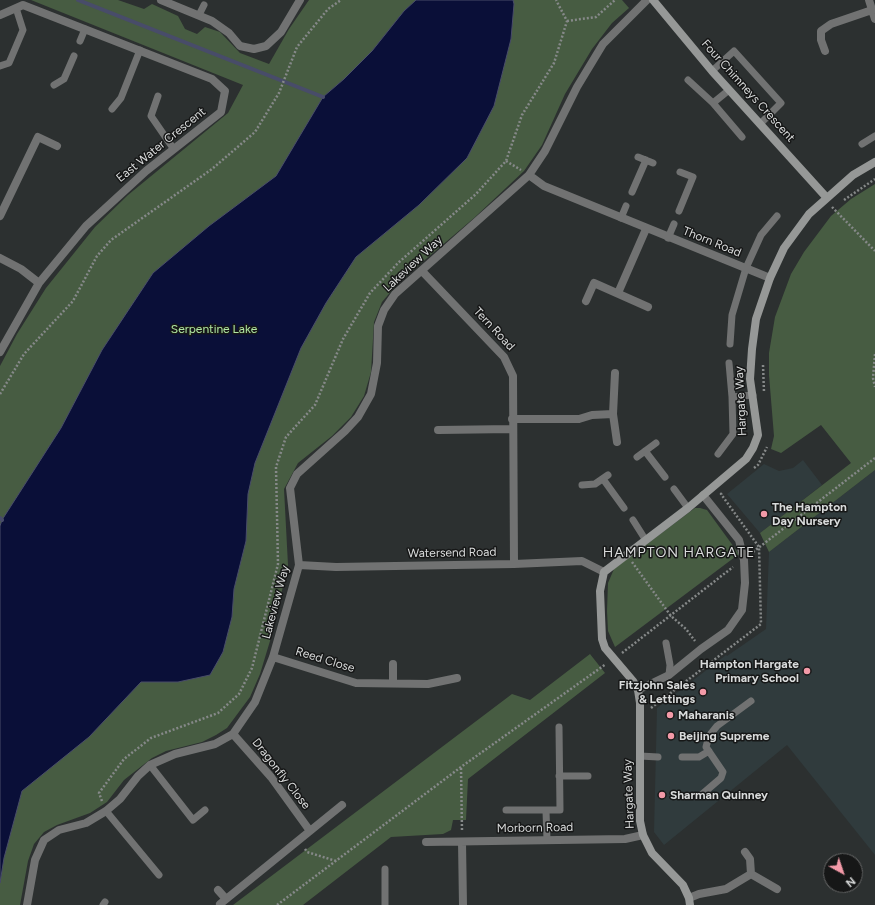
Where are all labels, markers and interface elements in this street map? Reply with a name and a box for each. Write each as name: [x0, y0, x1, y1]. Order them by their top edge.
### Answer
street label: Four Chimneys Crescent: [698, 37, 798, 145]
street label: East Water Crescent: [113, 105, 209, 185]
street label: Thorn Road: [681, 224, 743, 260]
street label: Lakeview Way: [380, 233, 446, 295]
street label: Tern Road: [470, 304, 518, 354]
park label: Serpentine Lake: [171, 322, 257, 336]
street label: Hargate Way: [732, 366, 750, 436]
place label: The Hampton Day Nursery: [772, 500, 847, 528]
marker: The Hampton Day Nursery: [759, 509, 769, 519]
street label: Watersend Road: [408, 545, 496, 561]
district label: HAMPTON HARGATE: [603, 545, 755, 561]
street label: Lakeview Way: [259, 564, 293, 640]
street label: Reed Close: [294, 644, 356, 676]
place label: Hampton Hargate Primary School: [700, 657, 799, 685]
marker: Hampton Hargate Primary School: [802, 666, 812, 676]
place label: Fitzjohn Sales & Lettings: [619, 678, 695, 706]
marker: Fitzjohn Sales & Lettings: [698, 687, 708, 697]
place label: Maharanis: [678, 708, 734, 722]
marker: Maharanis: [665, 710, 675, 720]
place label: Beijing Supreme: [679, 729, 769, 743]
marker: Beijing Supreme: [666, 731, 676, 741]
street label: Dragonfly Close: [249, 736, 313, 812]
street label: Hargate Way: [621, 759, 637, 829]
place label: Sharman Quinney: [670, 788, 768, 802]
marker: Sharman Quinney: [657, 790, 667, 800]
street label: Morborn Road: [497, 820, 573, 836]
north arrow: [823, 853, 863, 893]
text: N: [843, 874, 858, 890]

